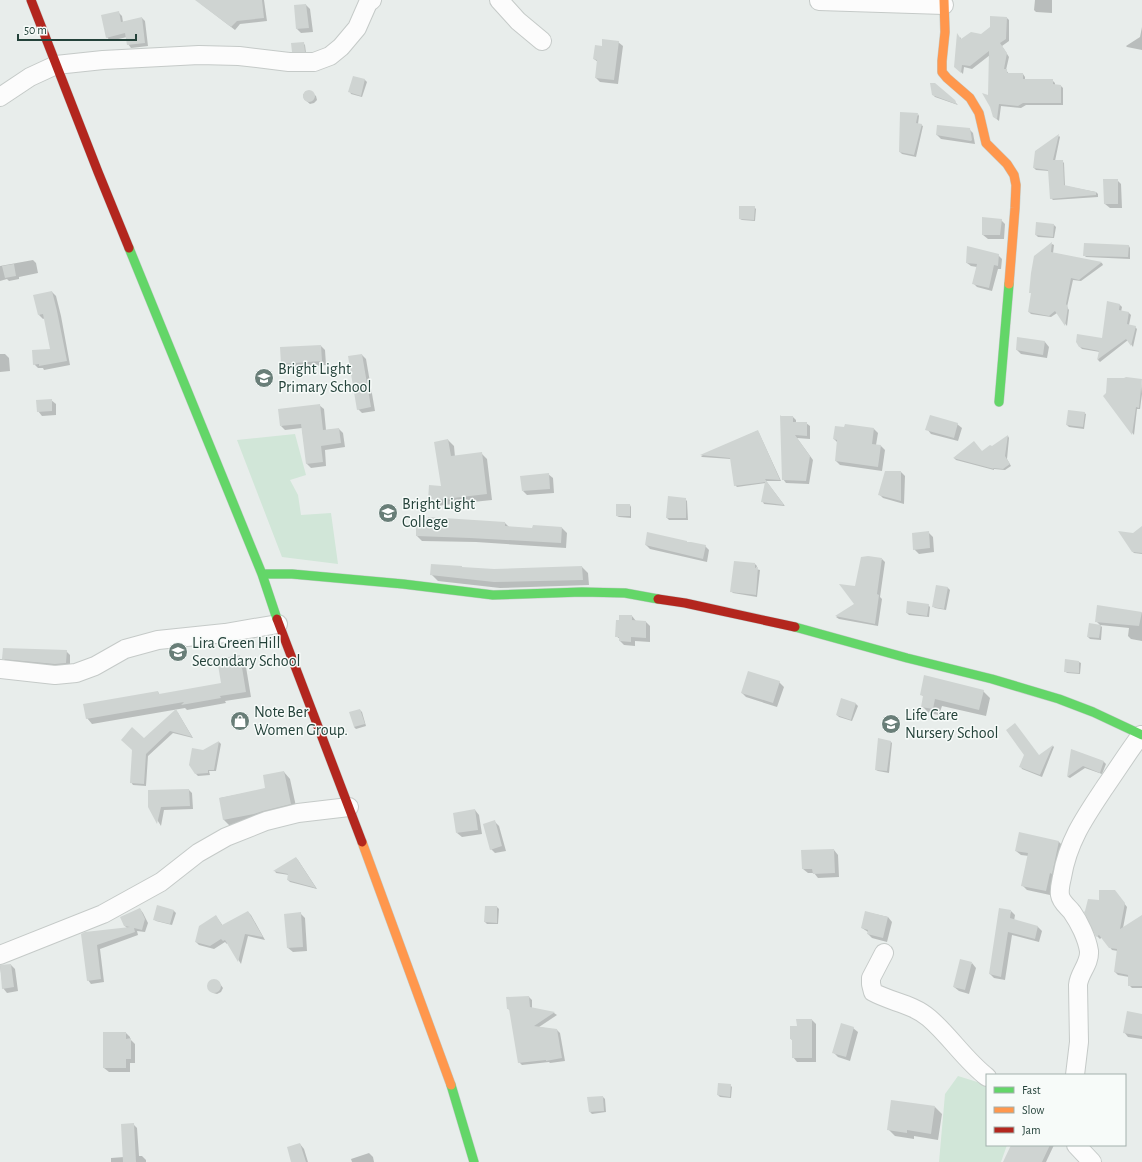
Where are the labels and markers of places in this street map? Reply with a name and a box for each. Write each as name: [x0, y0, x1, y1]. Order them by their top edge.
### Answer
place label: Bright Light Primary School: [278, 361, 371, 396]
school or university icon: Bright Light Primary School: [253, 367, 275, 389]
place label: Bright Light College: [402, 496, 475, 530]
school or university icon: Bright Light College: [377, 502, 399, 524]
place label: Lira Green Hill Secondary School: [192, 635, 300, 670]
school or university icon: Lira Green Hill Secondary School: [167, 641, 189, 663]
place label: Note Ber Women Group.: [254, 704, 348, 738]
place label: Life Care Nursery School: [905, 707, 998, 742]
shop icon: Note Ber Women Group.: [229, 710, 251, 732]
school or university icon: Life Care Nursery School: [880, 713, 902, 735]

